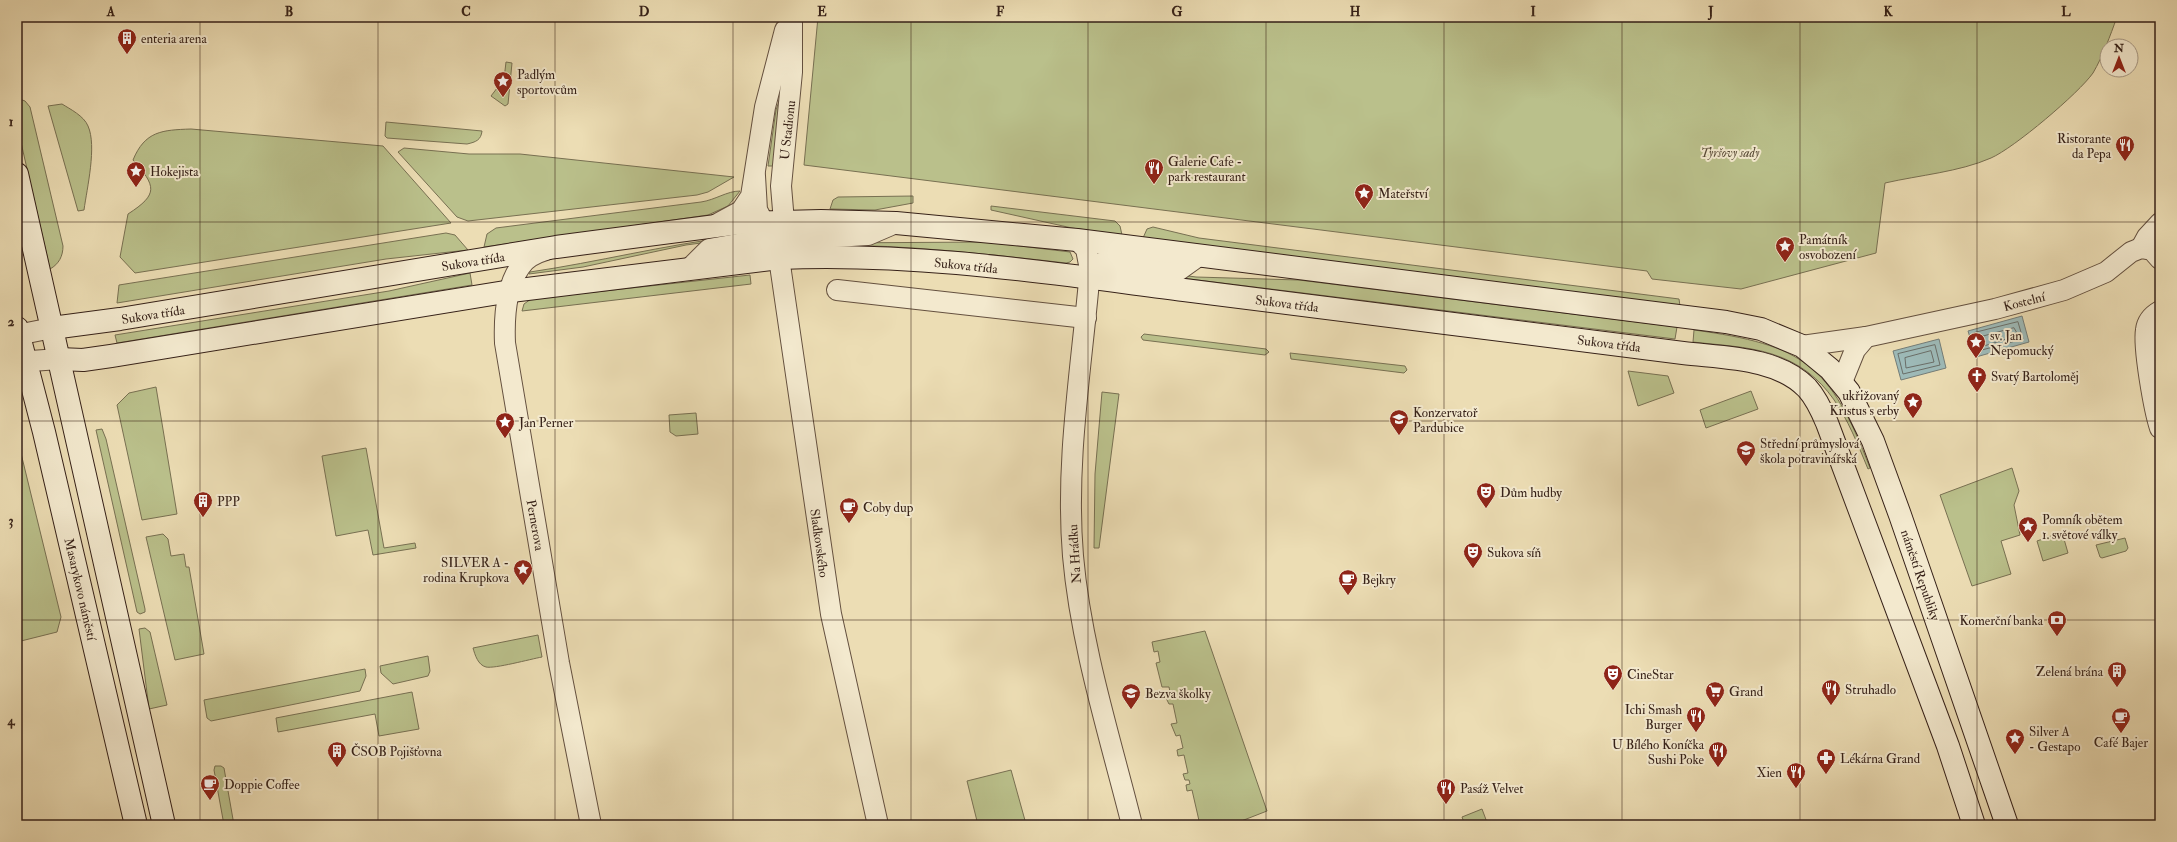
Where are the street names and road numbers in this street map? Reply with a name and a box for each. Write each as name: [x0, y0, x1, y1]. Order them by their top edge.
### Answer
street label: U Stadionu: [777, 99, 799, 161]
street label: Sukova třída: [440, 249, 507, 275]
street label: Sukova třída: [933, 255, 999, 277]
street label: Kostelní: [2002, 288, 2048, 315]
street label: Sukova třída: [1254, 292, 1320, 316]
street label: Sukova třída: [120, 302, 187, 328]
street label: Sukova třída: [1576, 332, 1642, 356]
street label: Pernerova: [523, 498, 547, 553]
street label: Sladkovského: [806, 508, 832, 578]
street label: Na Hrádku: [1065, 523, 1085, 584]
street label: náměstí Republiky: [1896, 528, 1943, 624]
street label: Masarykovo náměstí: [60, 537, 100, 644]

